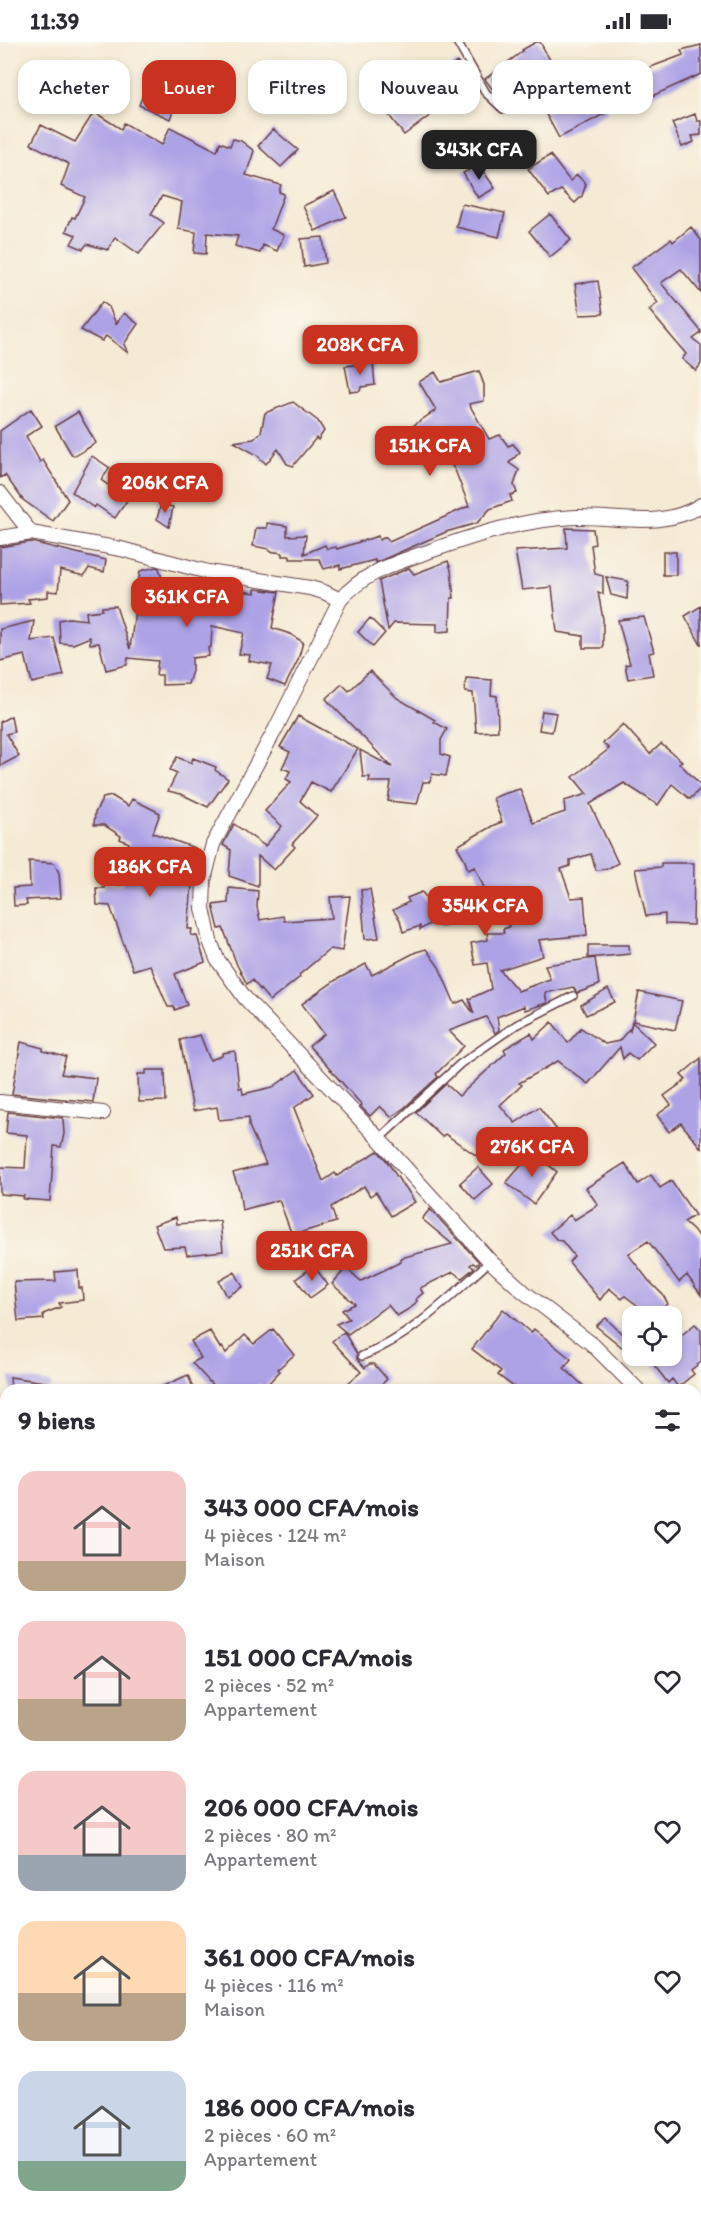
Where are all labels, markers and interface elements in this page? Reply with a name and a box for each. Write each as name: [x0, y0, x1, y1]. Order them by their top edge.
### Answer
text: 11:39: [30, 8, 79, 35]
chip: Acheter: [18, 60, 130, 114]
chip: Louer: [142, 60, 236, 114]
chip: Filtres: [248, 60, 347, 114]
chip: Nouveau: [359, 60, 480, 114]
chip: Appartement: [492, 60, 653, 114]
pin: 343K CFA: [417, 130, 541, 181]
text: 343K CFA: [436, 137, 522, 161]
pin: 208K CFA: [298, 325, 422, 376]
text: 208K CFA: [317, 332, 403, 356]
pin: 151K CFA: [368, 426, 492, 477]
text: 151K CFA: [389, 433, 471, 457]
pin: 206K CFA: [103, 463, 227, 514]
text: 206K CFA: [122, 470, 208, 494]
pin: 361K CFA: [125, 577, 249, 628]
text: 361K CFA: [145, 584, 229, 608]
pin: 186K CFA: [88, 847, 212, 898]
text: 186K CFA: [108, 854, 192, 878]
pin: 354K CFA: [423, 886, 547, 937]
text: 354K CFA: [442, 893, 528, 917]
pin: 276K CFA: [470, 1127, 594, 1178]
text: 276K CFA: [490, 1134, 574, 1158]
pin: 251K CFA: [250, 1231, 374, 1282]
text: 251K CFA: [270, 1238, 354, 1262]
map controls: [622, 1306, 682, 1366]
button: locate: [622, 1306, 682, 1366]
text: 9 biens: [18, 1404, 96, 1436]
icon: filters: [651, 1404, 684, 1437]
text: 343 000 CFA/mois: [204, 1491, 419, 1523]
icon: home: [66, 1495, 138, 1567]
icon: heart: [651, 1515, 684, 1548]
text: 4 pièces · 124 m²: [204, 1523, 347, 1547]
text: Maison: [204, 1547, 265, 1571]
text: 151 000 CFA/mois: [204, 1641, 413, 1673]
icon: home: [66, 1645, 138, 1717]
icon: heart: [651, 1665, 684, 1698]
text: 2 pièces · 52 m²: [204, 1673, 334, 1697]
text: Appartement: [204, 1697, 317, 1721]
text: 206 000 CFA/mois: [204, 1791, 418, 1823]
icon: home: [66, 1795, 138, 1867]
icon: heart: [651, 1815, 684, 1848]
text: 2 pièces · 80 m²: [204, 1823, 337, 1847]
text: Appartement: [204, 1847, 317, 1871]
text: 361 000 CFA/mois: [204, 1941, 415, 1973]
icon: home: [66, 1945, 138, 2017]
icon: heart: [651, 1965, 684, 1998]
text: 4 pièces · 116 m²: [204, 1973, 344, 1997]
text: Maison: [204, 1997, 265, 2021]
text: 186 000 CFA/mois: [204, 2091, 415, 2123]
icon: home: [66, 2095, 138, 2167]
icon: heart: [651, 2115, 684, 2148]
text: 2 pièces · 60 m²: [204, 2123, 336, 2147]
text: Appartement: [204, 2147, 317, 2171]

